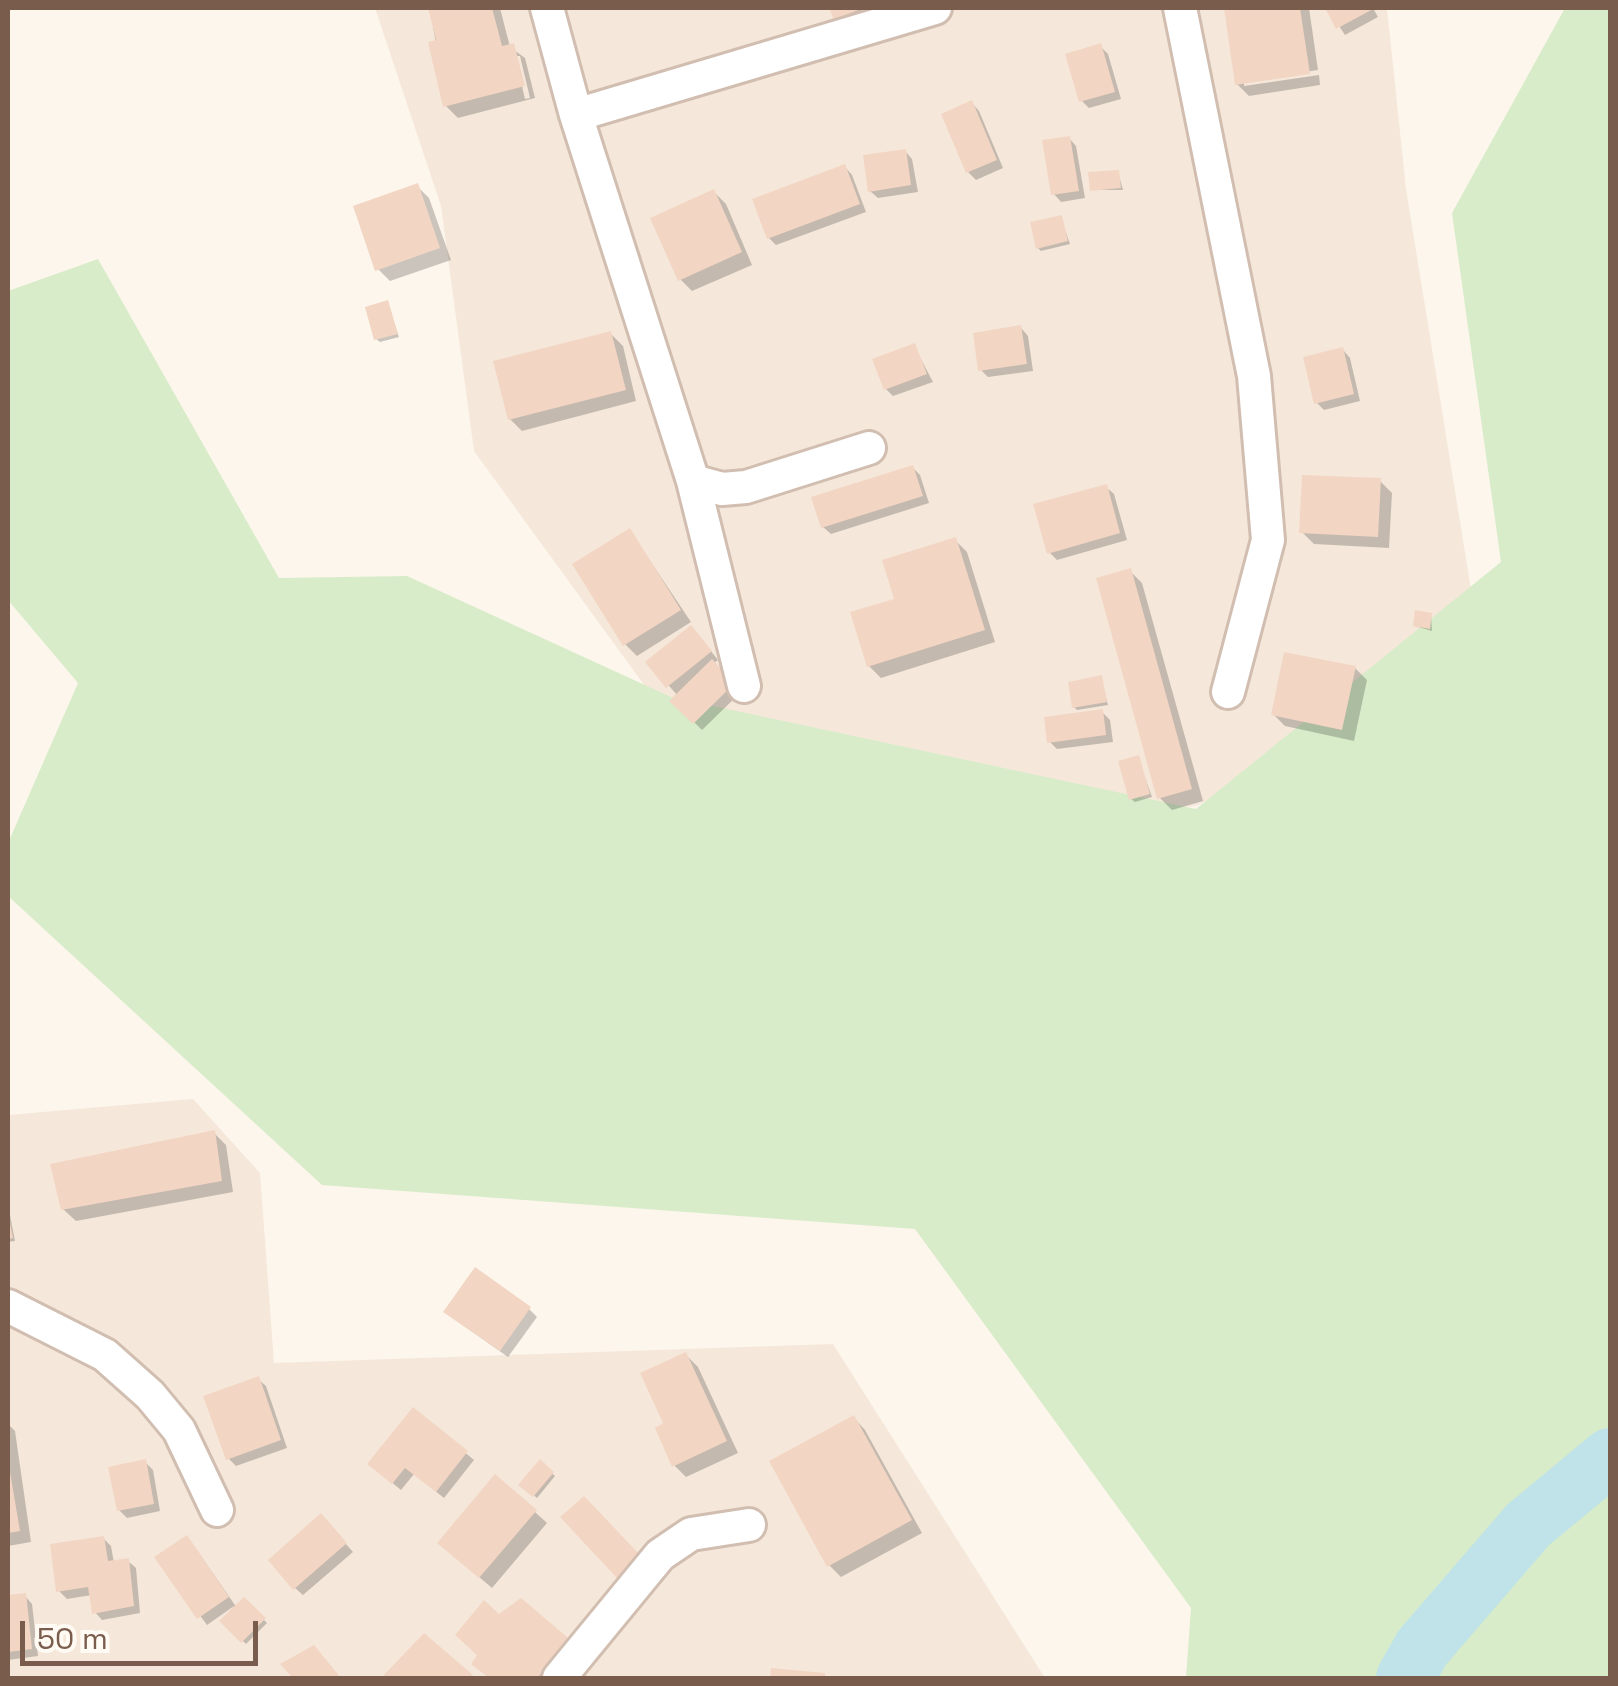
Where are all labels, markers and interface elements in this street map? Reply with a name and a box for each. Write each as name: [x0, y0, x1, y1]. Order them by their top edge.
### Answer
scale bar: [25, 1601, 262, 1663]
text: 50 m: [37, 1619, 108, 1658]

